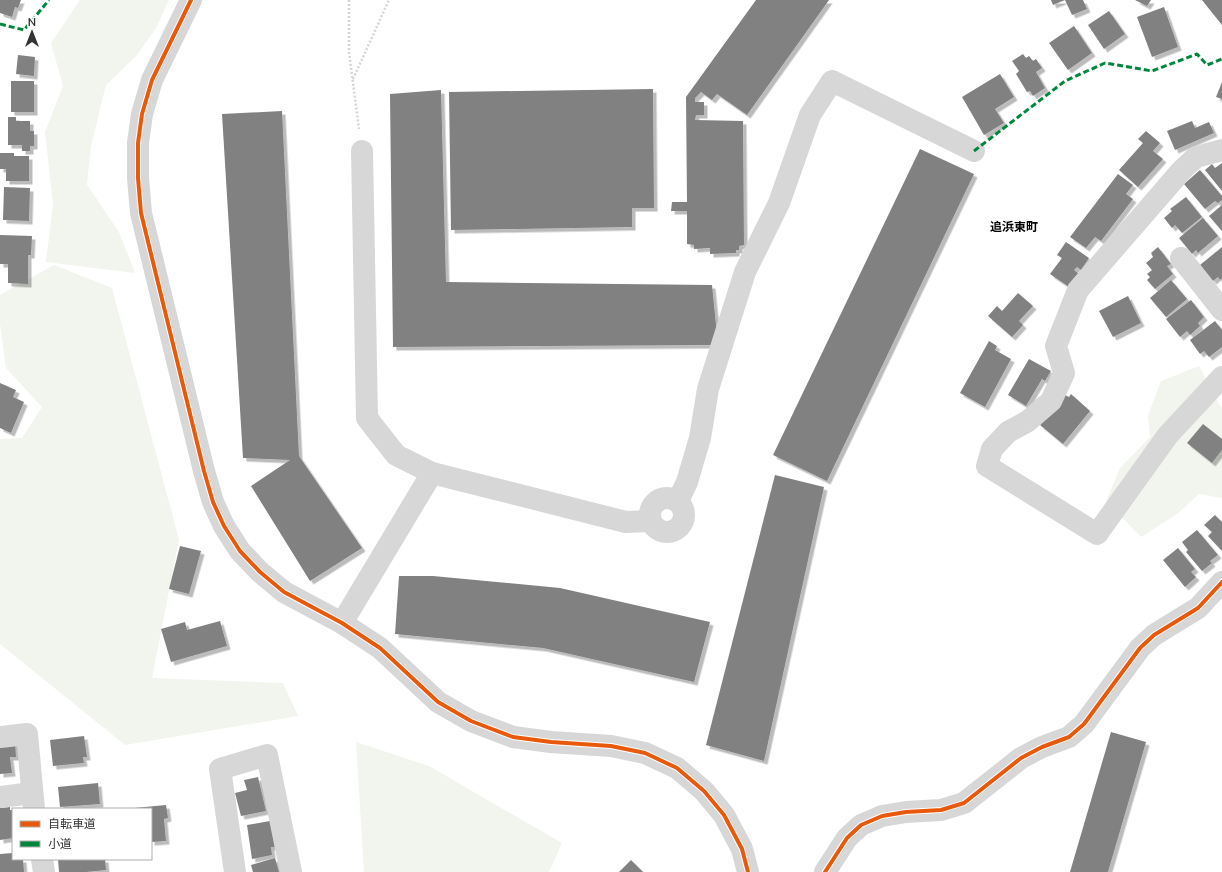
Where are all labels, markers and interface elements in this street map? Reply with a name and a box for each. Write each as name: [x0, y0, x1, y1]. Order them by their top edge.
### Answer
north arrow: [12, 12, 52, 52]
text: N: [28, 15, 36, 29]
district label: 追浜東町: [990, 219, 1038, 234]
legend: [12, 808, 152, 860]
text: 自転車道: [48, 816, 96, 831]
text: 小道: [48, 836, 72, 851]

